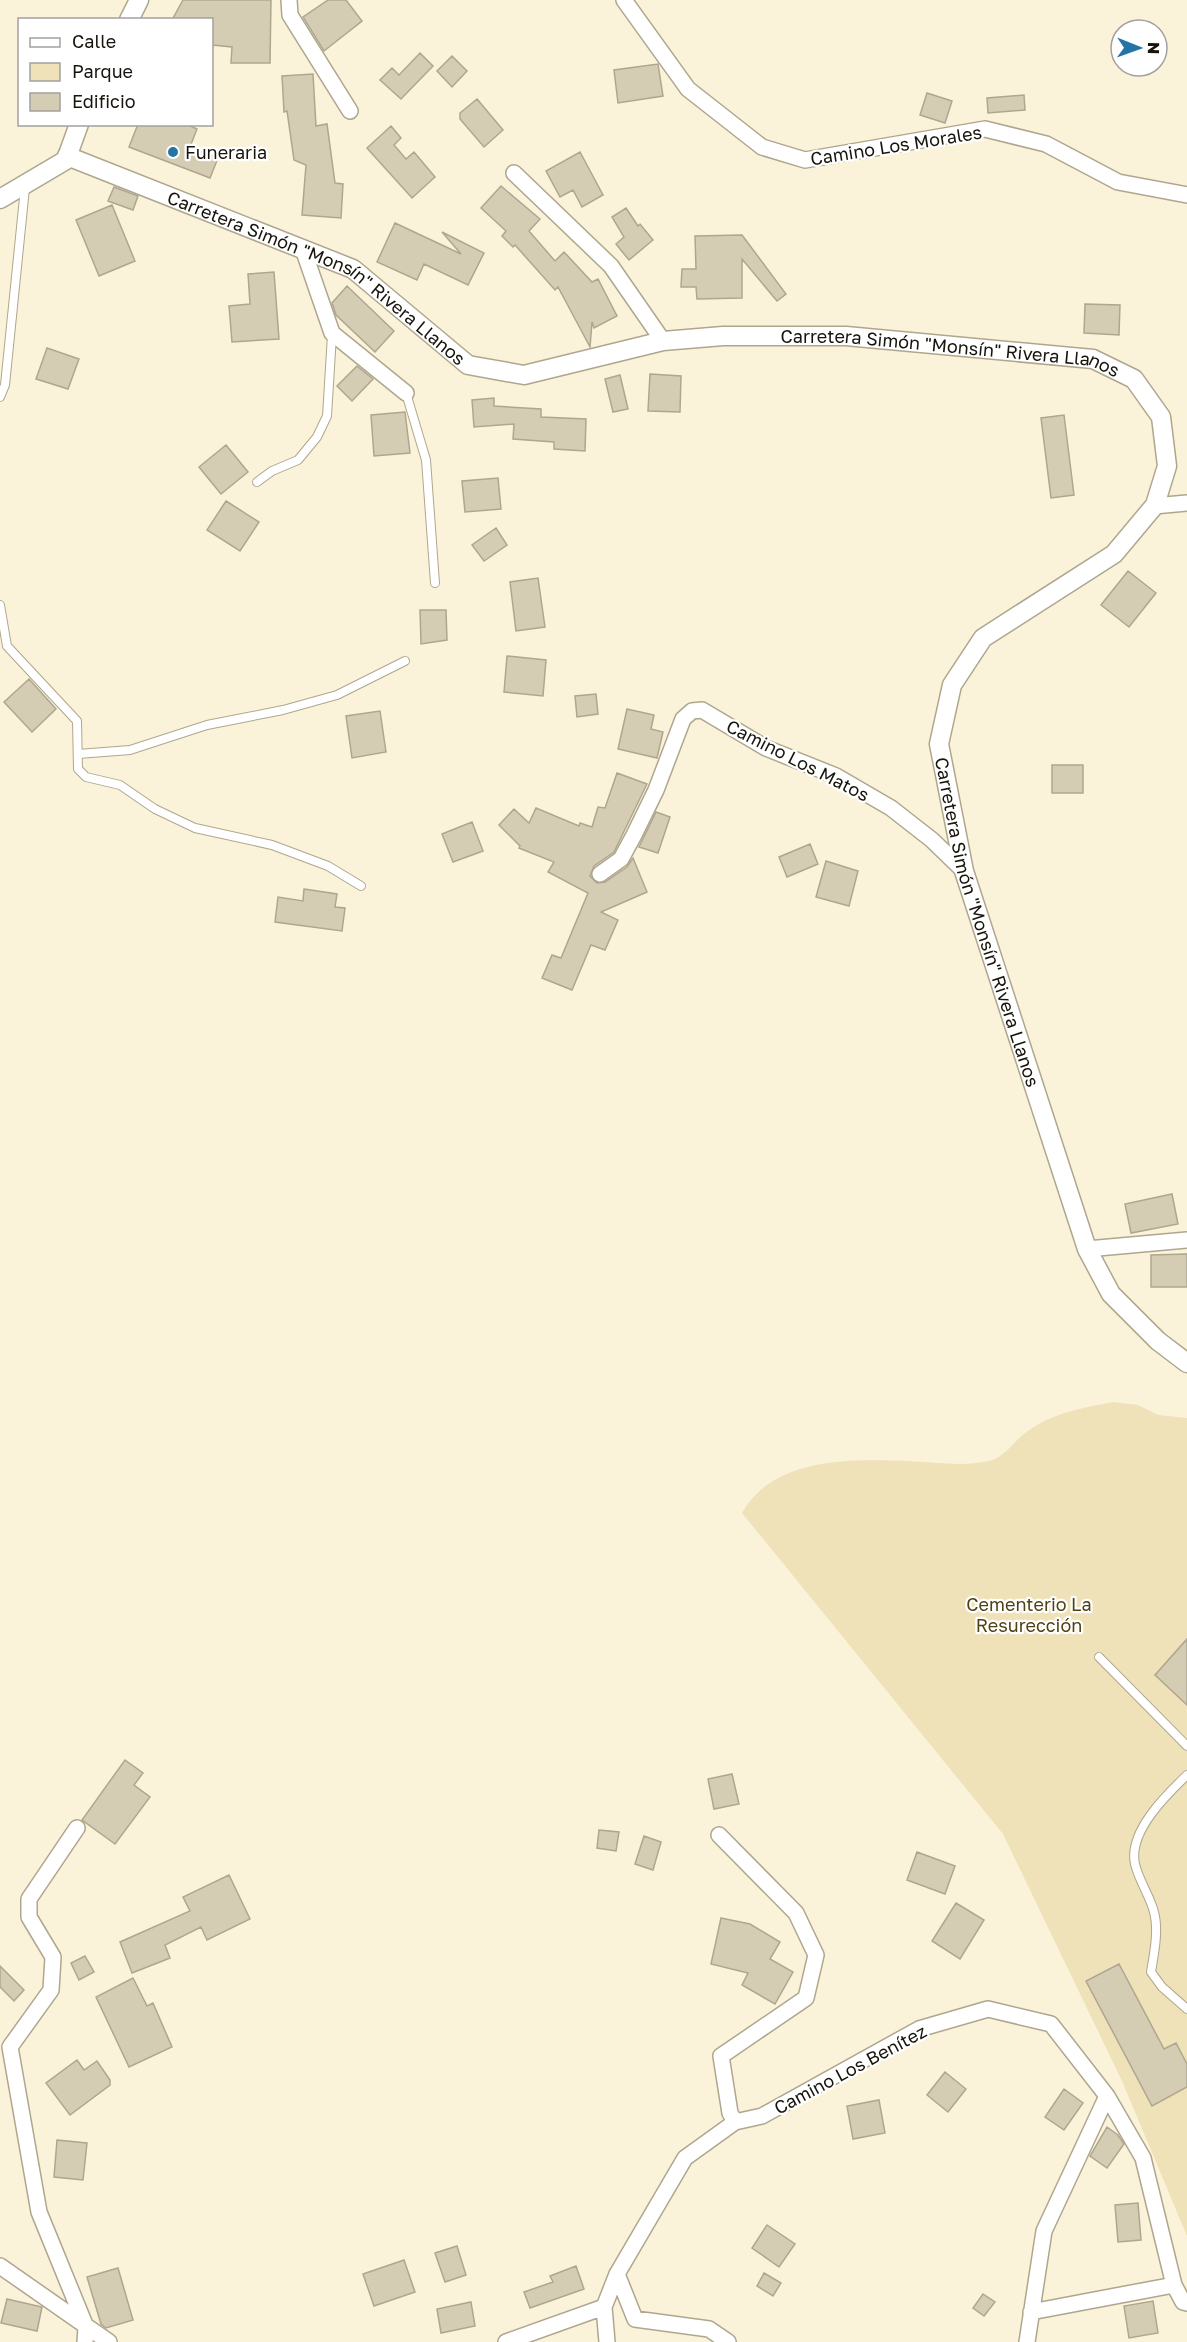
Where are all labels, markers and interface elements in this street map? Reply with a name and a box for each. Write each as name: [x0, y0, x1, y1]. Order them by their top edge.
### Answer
legend: [18, 18, 213, 126]
north arrow: [1109, 18, 1169, 78]
text: Calle: [72, 30, 116, 52]
text: N: [1144, 42, 1164, 55]
text: Parque: [72, 60, 133, 82]
text: Edificio: [72, 90, 136, 112]
street label: Camino Los Morales: [809, 121, 983, 169]
place label: Funeraria: [185, 141, 267, 163]
marker: Funeraria: [166, 145, 180, 159]
street label: Carretera Simón "Monsín" Rivera Llanos: [164, 186, 470, 369]
street label: Carretera Simón "Monsín" Rivera Llanos: [780, 325, 1123, 381]
street label: Camino Los Matos: [723, 714, 873, 806]
street label: Carretera Simón "Monsín" Rivera Llanos: [931, 755, 1045, 1090]
park label: Cementerio La Resurección: [966, 1593, 1092, 1636]
street label: Camino Los Benítez: [770, 2019, 930, 2119]

